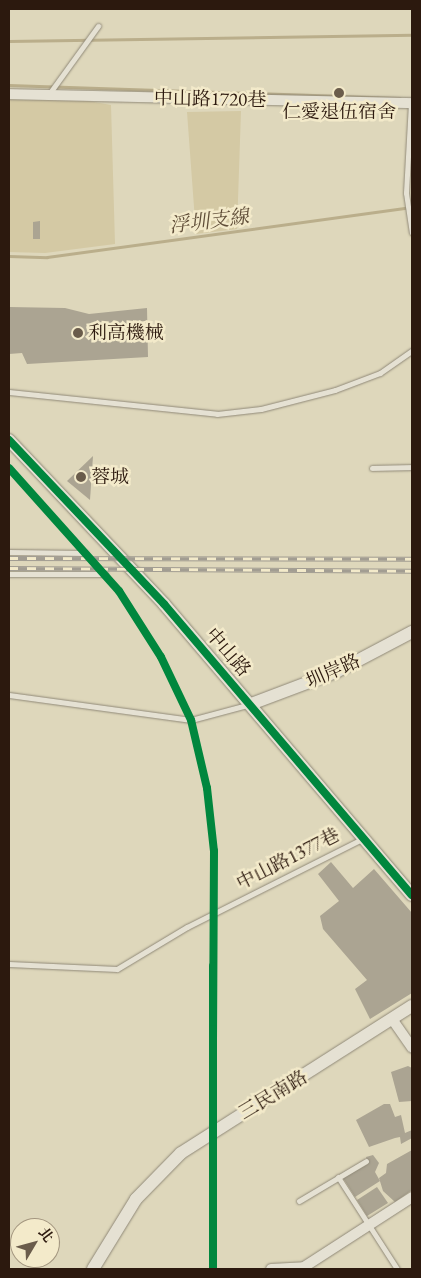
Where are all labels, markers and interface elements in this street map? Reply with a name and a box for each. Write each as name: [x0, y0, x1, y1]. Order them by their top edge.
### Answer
street label: 中山路1720巷: [154, 87, 266, 111]
marker: 仁愛退伍宿舍: [333, 87, 345, 99]
place label: 仁愛退伍宿舍: [282, 101, 396, 123]
water label: 浮圳支線: [168, 204, 250, 238]
place label: 利高機械: [88, 322, 164, 344]
marker: 利高機械: [72, 327, 84, 339]
place label: 蓉城: [91, 466, 129, 488]
marker: 蓉城: [75, 471, 87, 483]
street label: 中山路: [201, 623, 255, 681]
street label: 圳岸路: [302, 649, 364, 693]
street label: 中山路1377巷: [233, 823, 343, 895]
street label: 三民南路: [235, 1066, 311, 1124]
north arrow: [10, 1218, 60, 1268]
text: 北: [35, 1224, 58, 1246]

